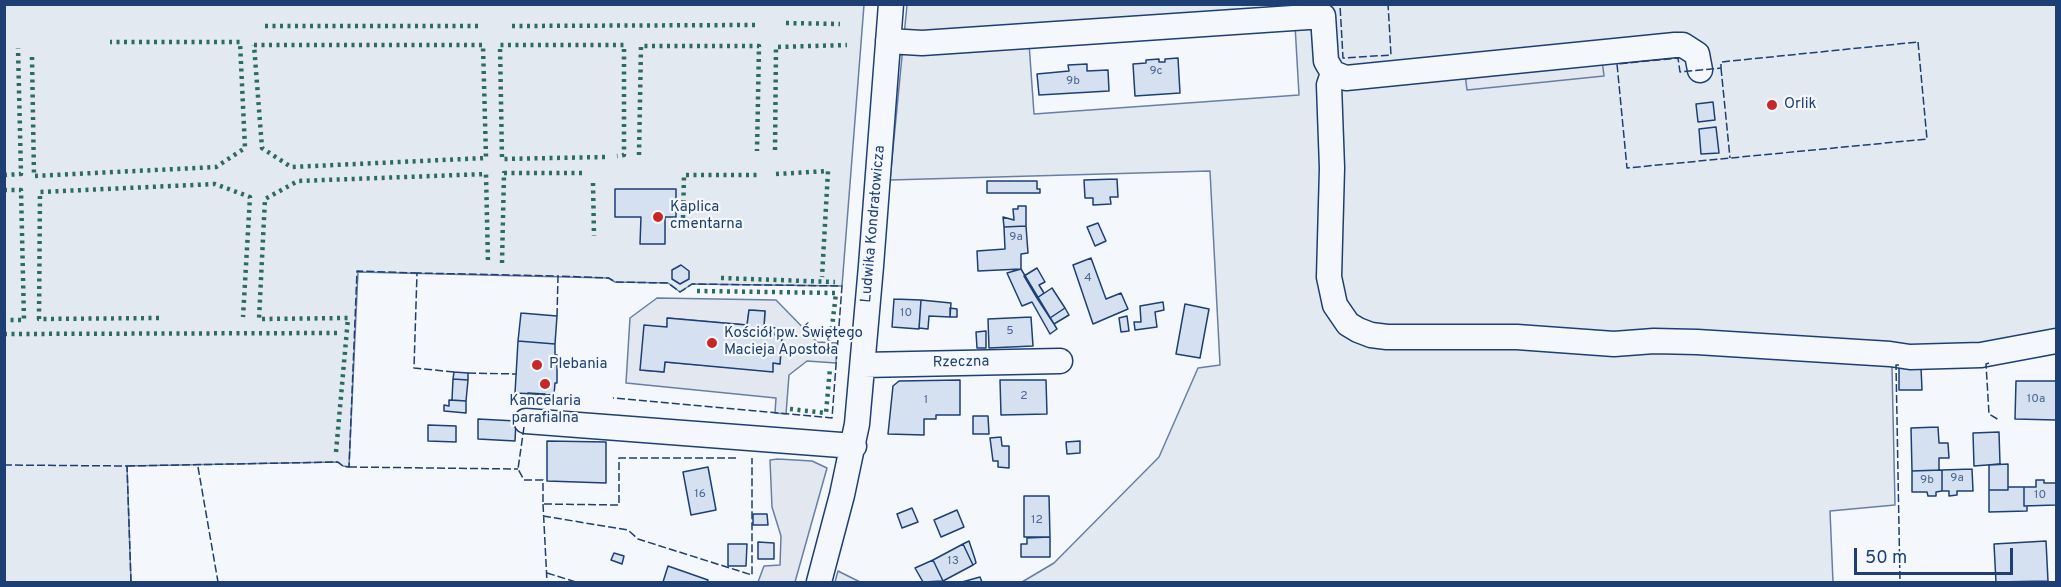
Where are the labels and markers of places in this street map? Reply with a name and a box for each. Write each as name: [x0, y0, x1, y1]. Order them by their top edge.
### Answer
place label: Orlik: [1784, 96, 1816, 114]
marker: Orlik: [1765, 98, 1779, 112]
place label: Kaplica cmentarna: [670, 199, 743, 234]
marker: Kaplica cmentarna: [651, 210, 665, 224]
place label: Kościół pw. Świętego Macieja Apostoła: [724, 325, 863, 360]
marker: Kościół pw. Świętego Macieja Apostoła: [705, 336, 719, 350]
place label: Plebania: [549, 356, 607, 374]
marker: Plebania: [530, 358, 544, 372]
marker: Kancelaria parafialna: [538, 377, 552, 391]
place label: Kancelaria parafialna: [509, 393, 581, 428]

